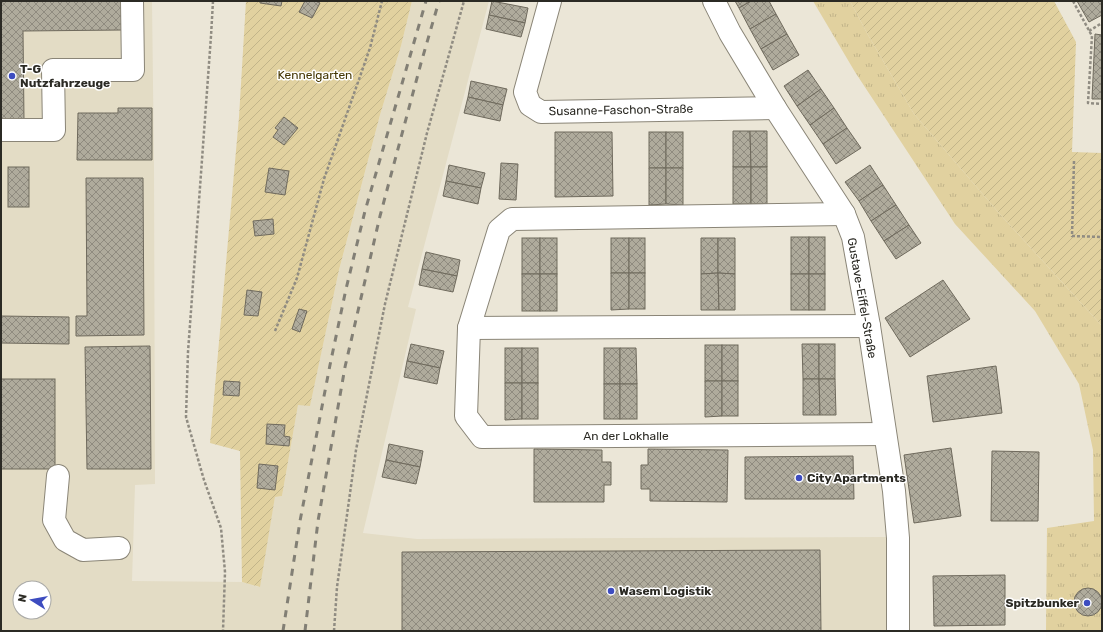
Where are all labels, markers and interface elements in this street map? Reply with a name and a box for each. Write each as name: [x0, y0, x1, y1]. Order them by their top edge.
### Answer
place label: T-G Nutzfahrzeuge: [20, 62, 110, 90]
park label: Kennelgarten: [278, 68, 352, 82]
marker: T-G Nutzfahrzeuge: [7, 71, 17, 81]
street label: Susanne-Faschon-Straße: [549, 102, 694, 118]
street label: Gustave-Eiffel-Straße: [844, 237, 880, 360]
street label: An der Lokhalle: [583, 429, 669, 443]
place label: City Apartments: [807, 471, 906, 485]
marker: City Apartments: [794, 473, 804, 483]
north arrow: [12, 580, 52, 620]
place label: Wasem Logistik: [619, 584, 711, 598]
marker: Wasem Logistik: [606, 586, 616, 596]
text: N: [16, 593, 30, 603]
place label: Spitzbunker: [1006, 596, 1080, 610]
marker: Spitzbunker: [1082, 598, 1092, 608]

